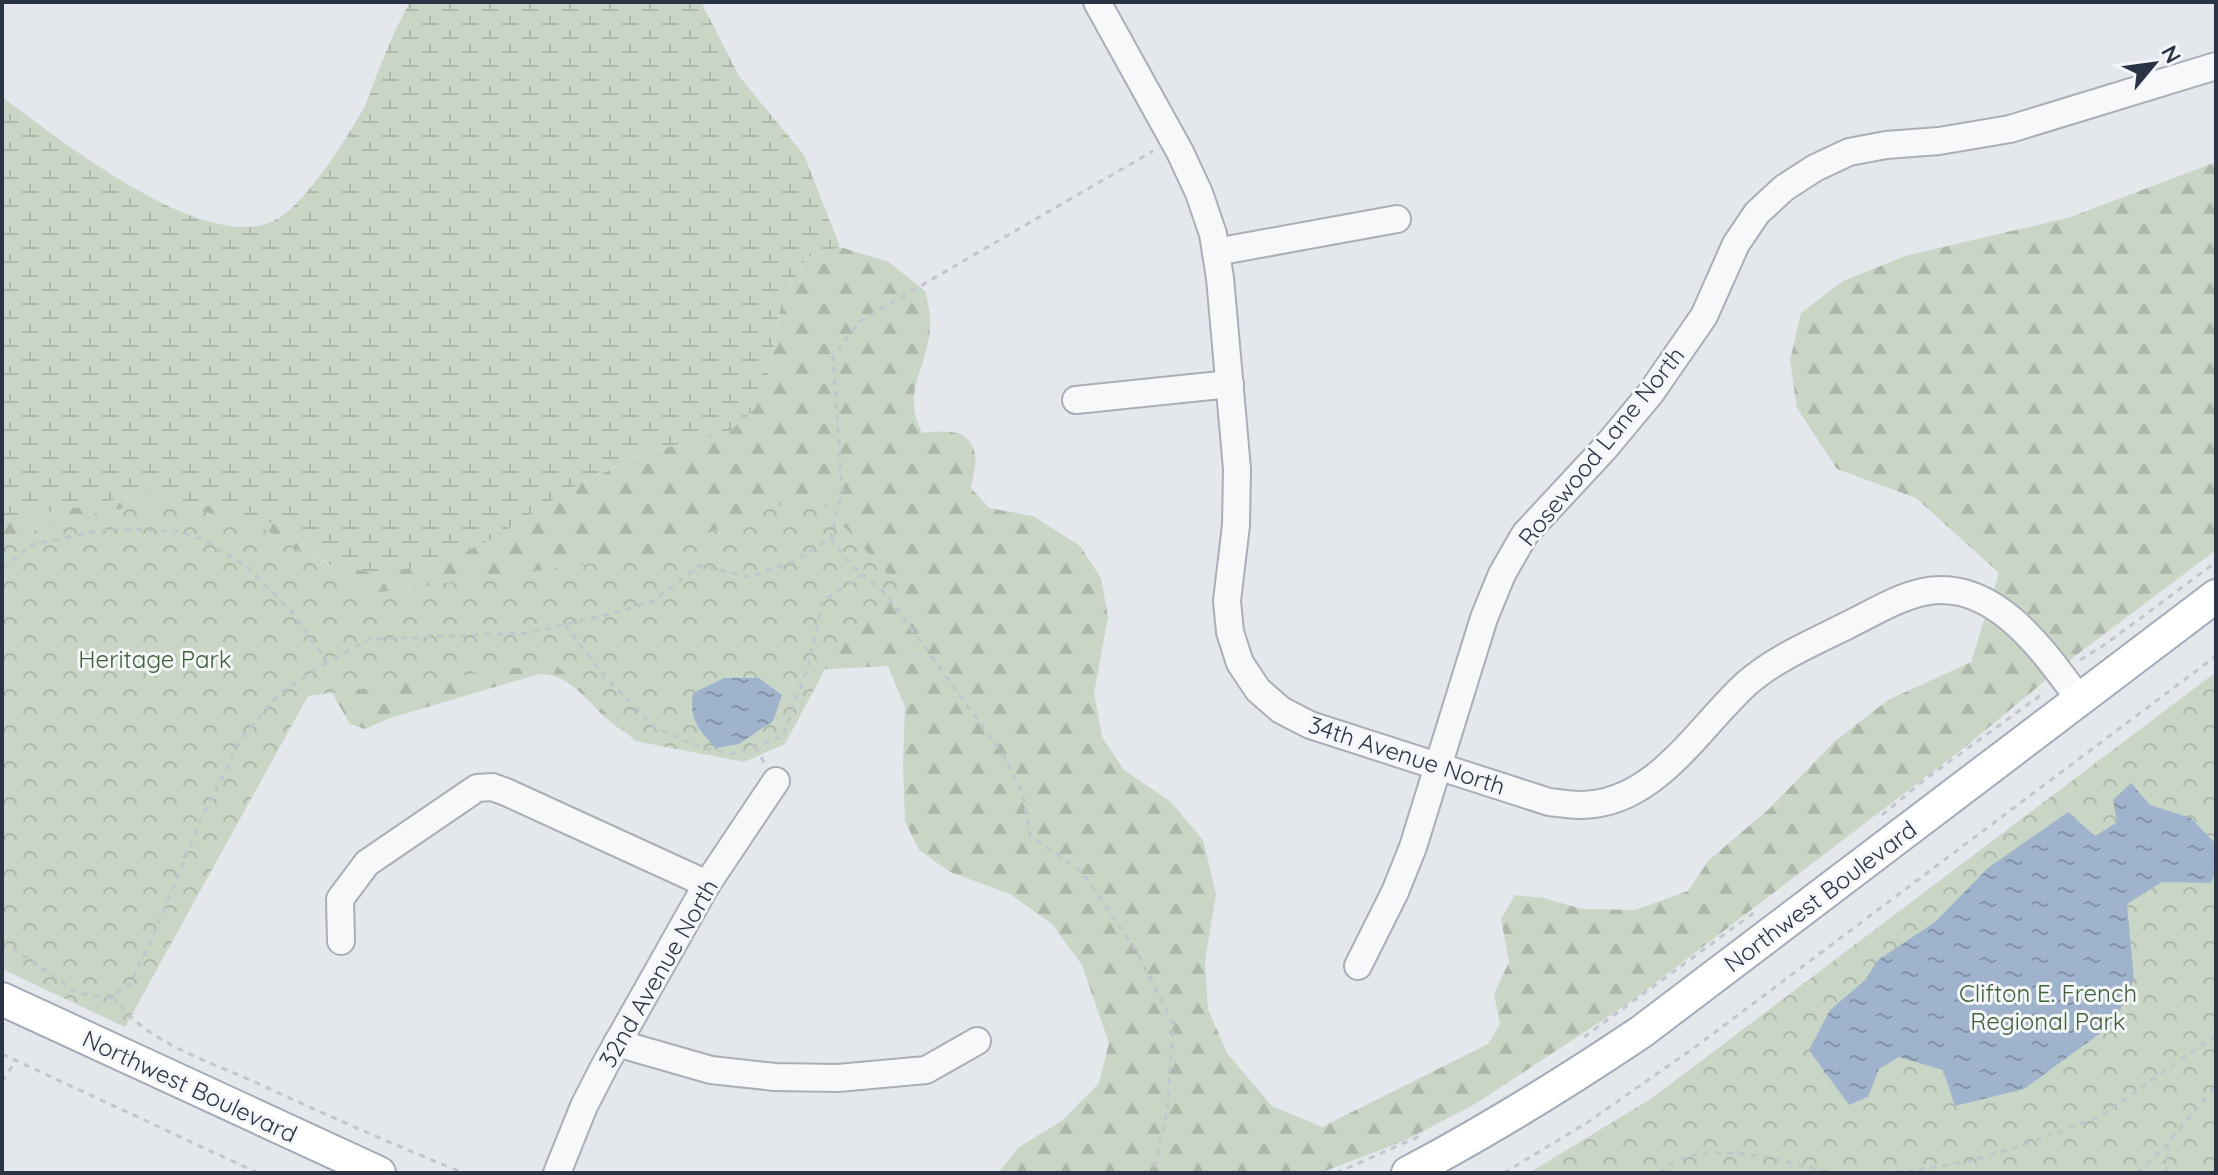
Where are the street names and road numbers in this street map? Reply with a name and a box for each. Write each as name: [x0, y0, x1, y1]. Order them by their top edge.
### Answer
street label: Rosewood Lane North: [1511, 340, 1691, 552]
street label: 34th Avenue North: [1305, 709, 1509, 801]
street label: Northwest Boulevard: [1718, 814, 1922, 978]
street label: 32nd Avenue North: [592, 874, 724, 1072]
street label: Northwest Boulevard: [78, 1023, 302, 1149]

